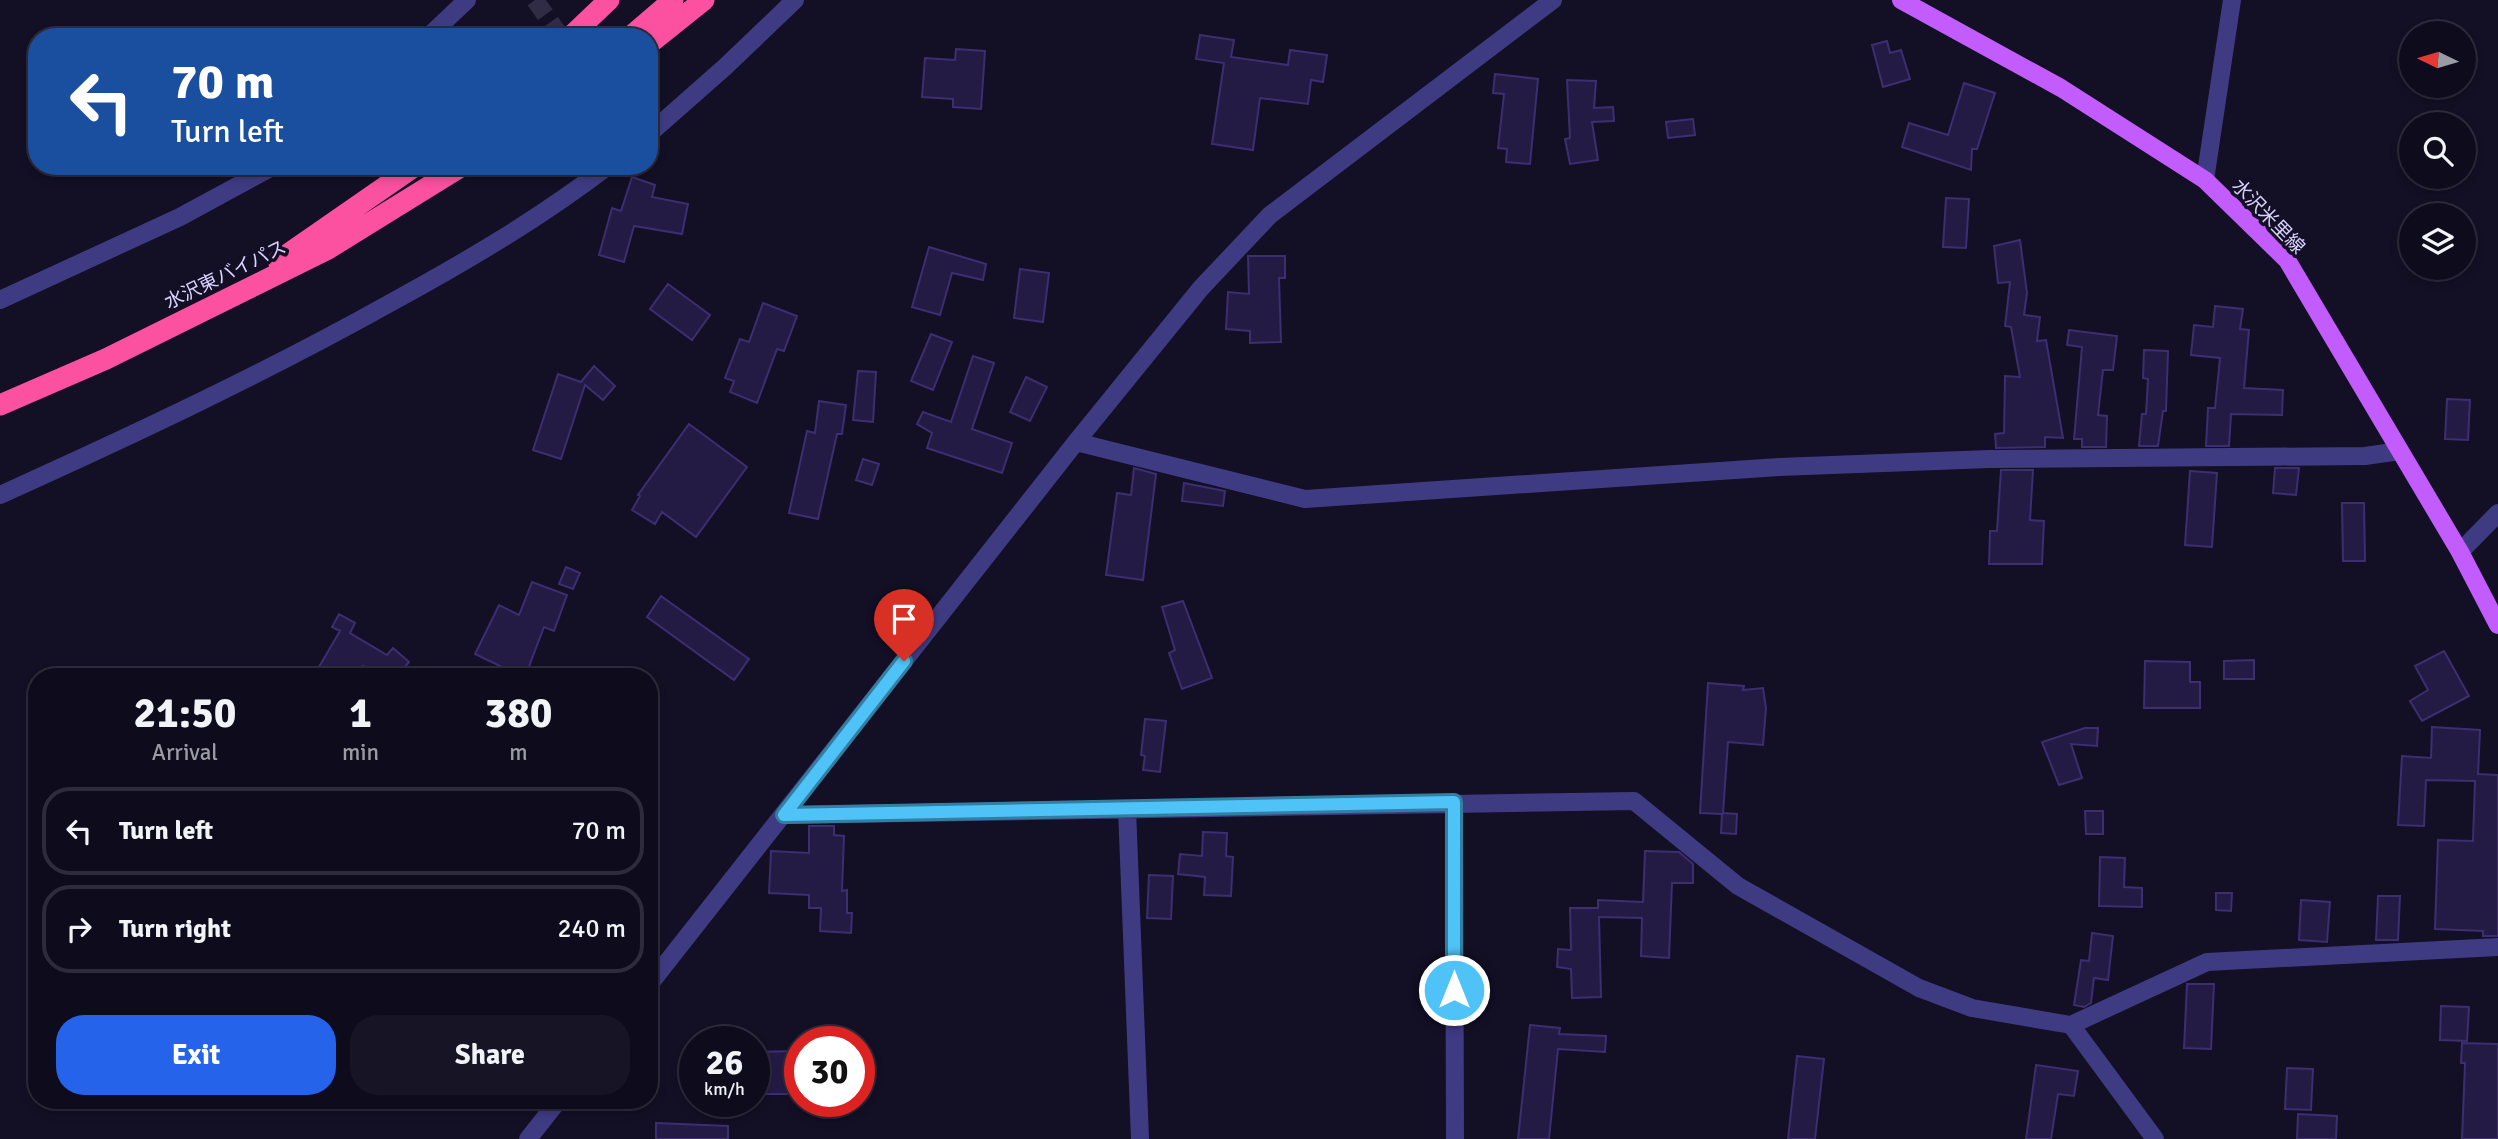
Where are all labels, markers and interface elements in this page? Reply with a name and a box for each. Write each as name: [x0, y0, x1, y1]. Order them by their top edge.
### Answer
north arrow: [2399, 21, 2476, 98]
map controls: [2399, 21, 2476, 280]
text: 70 m: [171, 52, 274, 112]
icon: left: [56, 56, 147, 147]
text: Turn left: [171, 112, 284, 151]
button: search: [2399, 112, 2476, 189]
street label: 水沢米里線: [2227, 174, 2310, 259]
button: layers: [2399, 203, 2476, 280]
street label: 水沢東バイパス: [161, 235, 290, 315]
pin: [874, 589, 934, 661]
icon: arrive: [885, 600, 923, 638]
text: 21:50: [133, 688, 237, 739]
text: 1: [349, 688, 372, 739]
text: 380: [484, 688, 553, 739]
text: Arrival: [152, 738, 218, 767]
text: min: [342, 738, 379, 767]
text: m: [509, 738, 528, 767]
icon: left: [60, 812, 98, 850]
text: Turn left: [119, 815, 213, 847]
text: 70 m: [571, 815, 626, 847]
icon: right: [60, 910, 98, 948]
text: Turn right: [119, 913, 231, 945]
text: 240 m: [557, 913, 626, 945]
position arrow: [1417, 953, 1491, 1027]
button: Exit: [56, 1015, 336, 1095]
button: Share: [350, 1015, 630, 1095]
speed limit sign: 30: [784, 1026, 875, 1117]
text: 26: [706, 1041, 743, 1084]
text: km/h: [704, 1078, 745, 1100]

